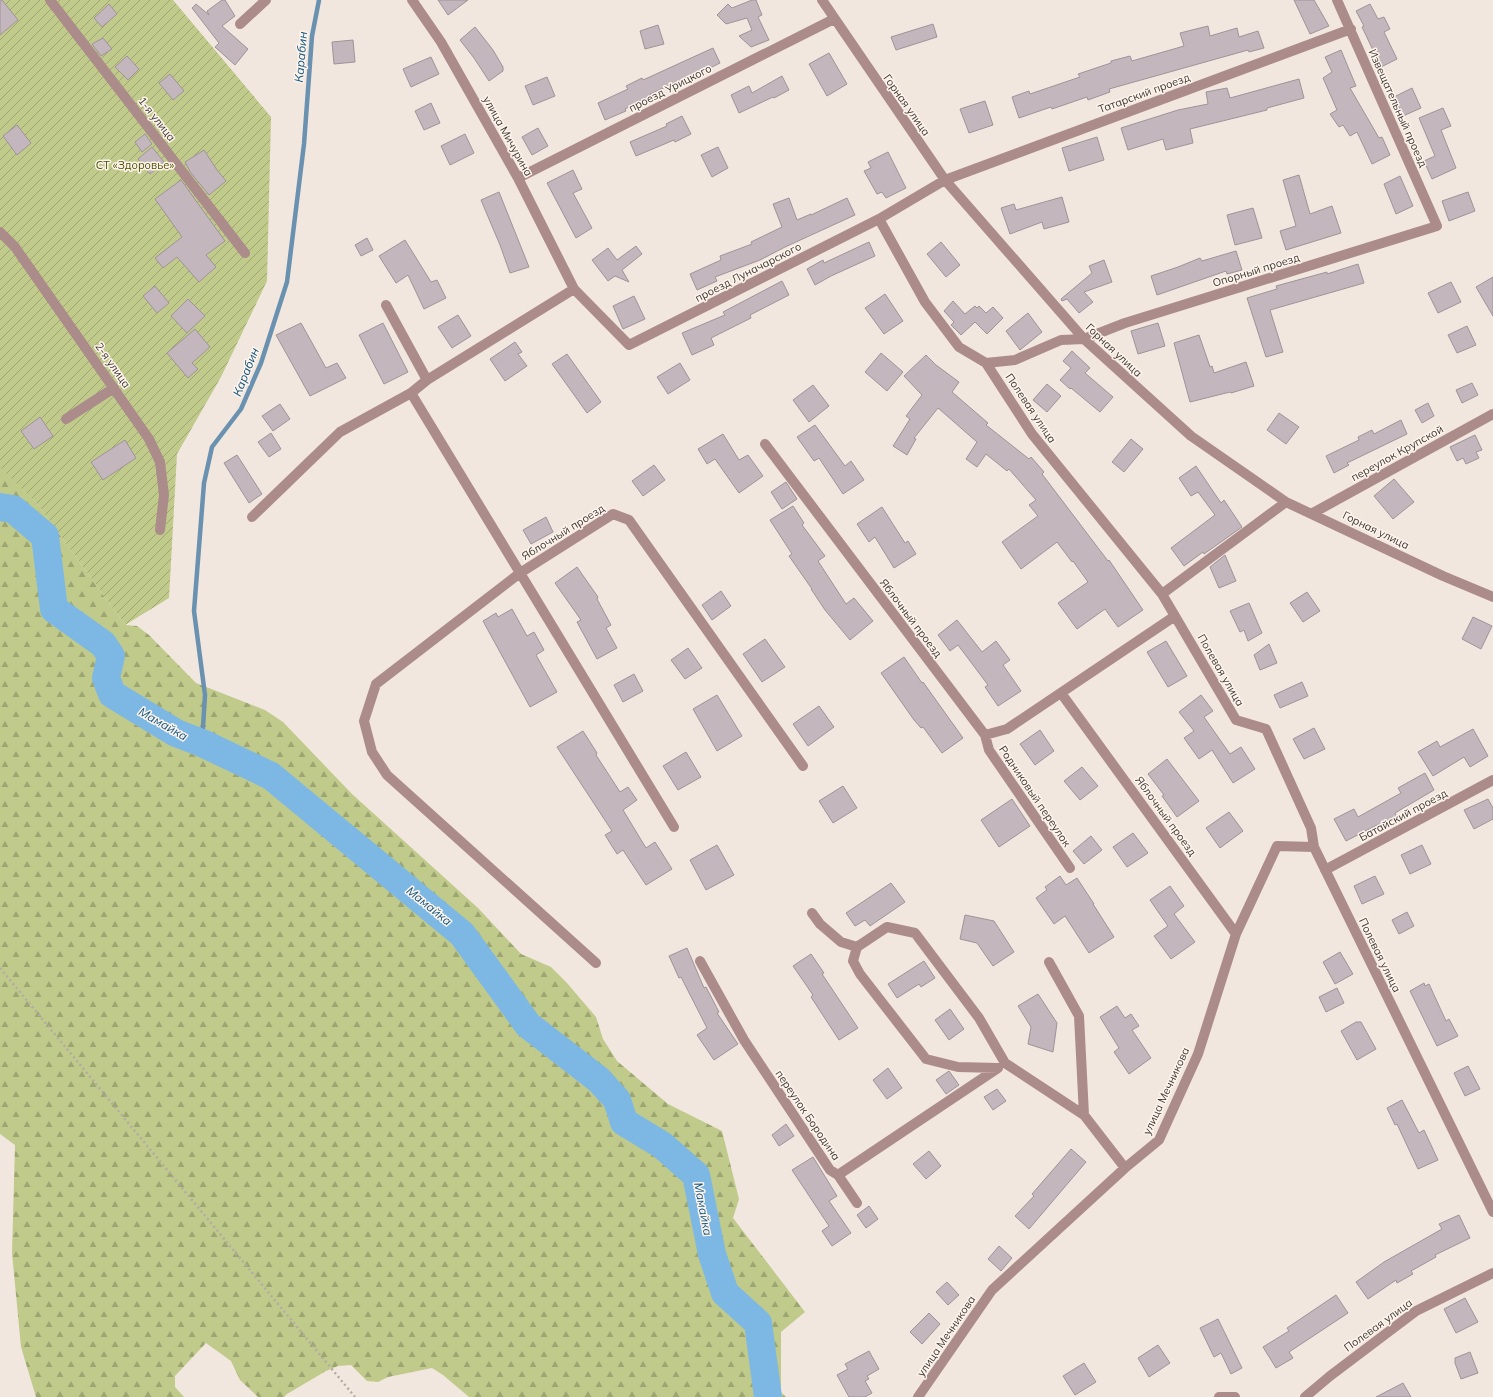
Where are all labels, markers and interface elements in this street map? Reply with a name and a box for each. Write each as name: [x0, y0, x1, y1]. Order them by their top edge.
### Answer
water label: Карабин: [291, 31, 310, 83]
street label: Извещательный проезд: [1366, 47, 1431, 170]
street label: проезд Урицкого: [626, 61, 714, 115]
street label: Татарский проезд: [1096, 70, 1192, 116]
street label: Горная улица: [881, 71, 933, 139]
street label: улица Мичурина: [480, 93, 536, 179]
street label: 1-я улица: [135, 94, 179, 144]
park label: СТ «Здоровье»: [96, 158, 174, 172]
street label: проезд Луначарского: [693, 239, 803, 305]
street label: Опорный проезд: [1211, 250, 1302, 290]
street label: Горная улица: [1083, 320, 1145, 380]
street label: 2-я улица: [92, 340, 134, 390]
water label: Карабин: [229, 345, 262, 398]
street label: Полевая улица: [1003, 370, 1059, 446]
street label: переулок Крупской: [1348, 422, 1446, 484]
street label: Яблочный проезд: [519, 501, 607, 563]
street label: Горная улица: [1341, 508, 1411, 552]
street label: Яблочный проезд: [877, 576, 945, 660]
street label: Полевая улица: [1195, 631, 1247, 709]
water label: Мамайка: [136, 704, 190, 744]
street label: Родниковый переулок: [996, 743, 1074, 849]
street label: Яблочный проезд: [1132, 773, 1200, 859]
street label: Батайский проезд: [1356, 786, 1450, 844]
water label: Мамайка: [404, 883, 455, 928]
street label: Полевая улица: [1356, 916, 1404, 994]
street label: улица Мечникова: [1140, 1045, 1192, 1137]
street label: переулок Бородина: [773, 1067, 843, 1163]
water label: Мамайка: [691, 1181, 716, 1237]
street label: улица Мечникова: [914, 1293, 978, 1379]
street label: Полевая улица: [1341, 1296, 1415, 1354]

